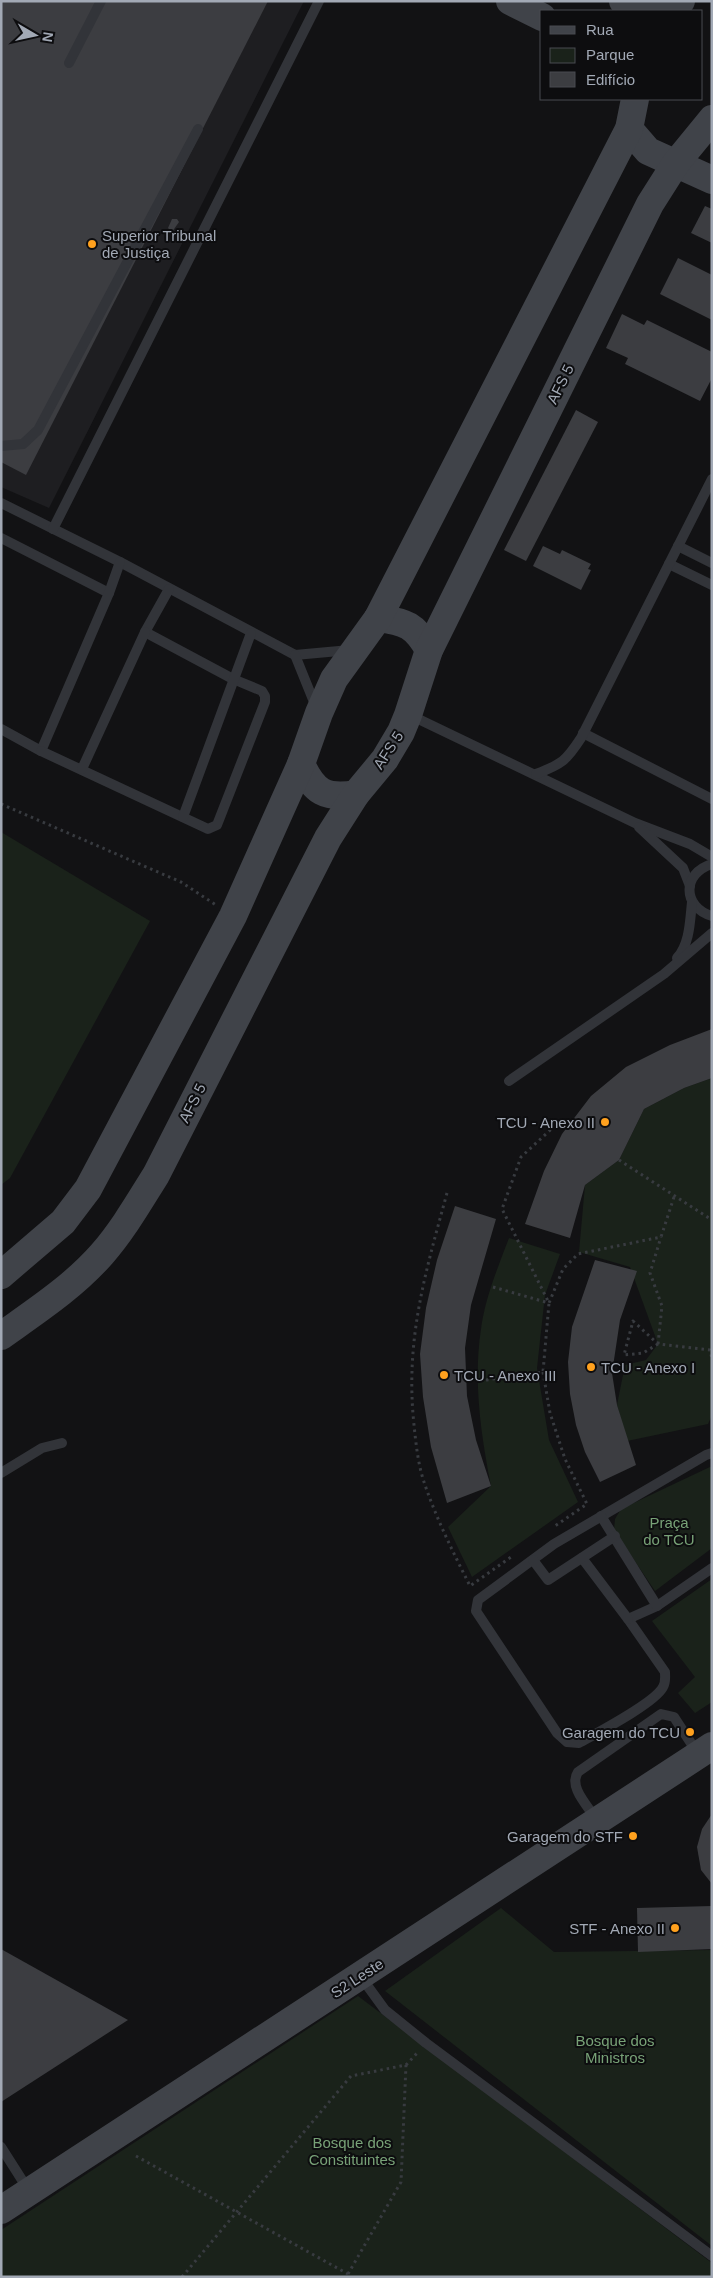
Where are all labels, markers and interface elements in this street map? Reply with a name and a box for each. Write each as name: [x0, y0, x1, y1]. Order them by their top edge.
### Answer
north arrow: [10, 10, 60, 60]
legend: [540, 10, 703, 100]
text: Rua: [586, 21, 614, 38]
text: N: [39, 31, 57, 43]
text: Parque: [586, 46, 634, 63]
text: Edifício: [586, 71, 635, 88]
place label: Superior Tribunal de Justiça: [102, 227, 216, 261]
marker: Superior Tribunal de Justiça: [86, 238, 98, 250]
street label: AFS 5: [543, 362, 577, 406]
street label: AFS 5: [370, 728, 406, 772]
street label: AFS 5: [175, 1081, 209, 1125]
place label: TCU - Anexo II: [497, 1114, 595, 1131]
marker: TCU - Anexo II: [599, 1116, 611, 1128]
place label: TCU - Anexo I: [601, 1359, 695, 1376]
marker: TCU - Anexo I: [585, 1361, 597, 1373]
place label: TCU - Anexo III: [454, 1367, 557, 1384]
marker: TCU - Anexo III: [438, 1369, 450, 1381]
park label: Praça do TCU: [643, 1514, 695, 1548]
place label: Garagem do TCU: [562, 1724, 680, 1741]
marker: Garagem do TCU: [684, 1726, 696, 1738]
place label: Garagem do STF: [507, 1828, 623, 1845]
marker: Garagem do STF: [627, 1830, 639, 1842]
place label: STF - Anexo II: [569, 1920, 665, 1937]
marker: STF - Anexo II: [669, 1922, 681, 1934]
street label: S2 Leste: [328, 1955, 386, 2001]
park label: Bosque dos Ministros: [575, 2032, 655, 2066]
park label: Bosque dos Constituintes: [309, 2134, 395, 2168]

